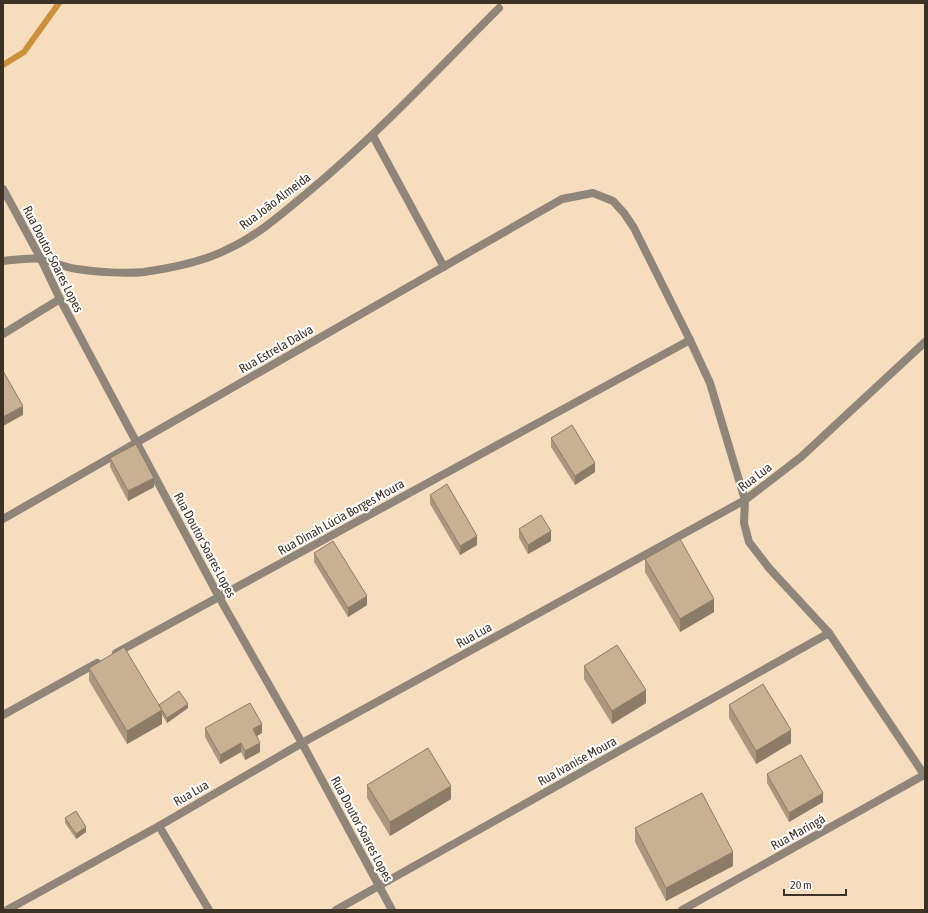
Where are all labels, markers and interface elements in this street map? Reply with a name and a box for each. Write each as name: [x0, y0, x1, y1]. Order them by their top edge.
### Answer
street label: Rua João Almeida: [237, 169, 313, 233]
street label: Rua Doutor Soares Lopes: [20, 203, 86, 315]
street label: Rua Estrela Dalva: [236, 322, 316, 376]
street label: Rua Lua: [735, 460, 775, 494]
street label: Rua Dinah Lúcia Borges Moura: [275, 476, 407, 558]
street label: Rua Doutor Soares Lopes: [171, 490, 239, 601]
street label: Rua Lua: [454, 619, 494, 651]
street label: Rua Ivanise Moura: [535, 733, 619, 789]
street label: Rua Doutor Soares Lopes: [328, 774, 396, 885]
street label: Rua Lua: [171, 777, 211, 809]
street label: Rua Maringá: [768, 811, 828, 853]
scale bar: [784, 871, 846, 897]
text: 20 m: [790, 878, 812, 892]

